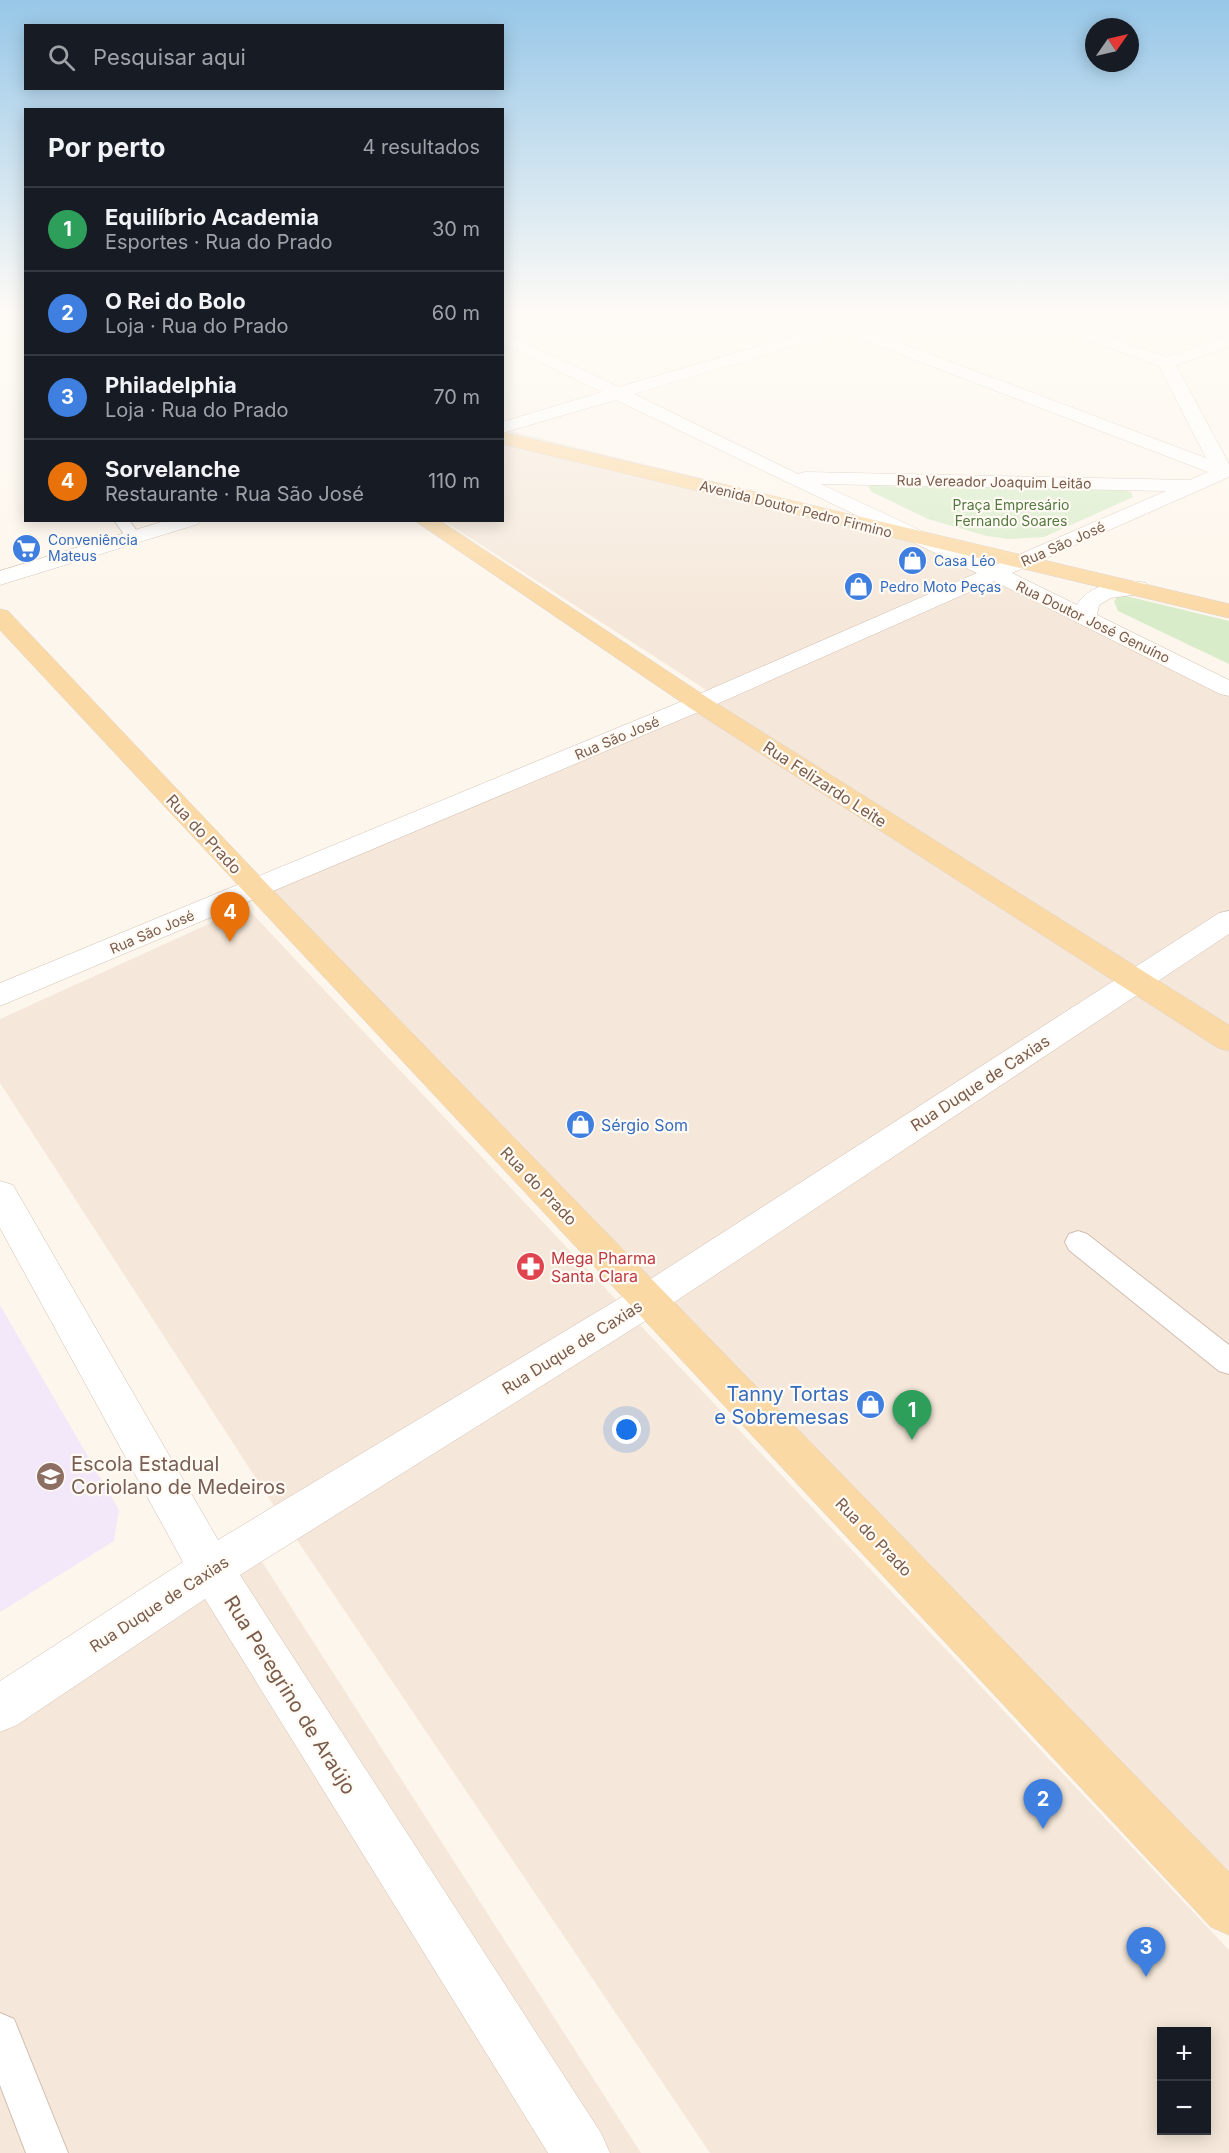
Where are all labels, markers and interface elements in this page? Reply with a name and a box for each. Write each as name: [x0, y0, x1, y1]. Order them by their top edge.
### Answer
north arrow: [1085, 18, 1139, 72]
search box: [24, 24, 504, 90]
icon: search: [45, 41, 78, 74]
text: Pesquisar aqui: [93, 44, 246, 70]
text: Por perto: [48, 132, 166, 163]
text: 4 resultados: [362, 135, 480, 159]
text: Equilíbrio Academia: [105, 204, 319, 230]
text: 1: [63, 217, 72, 241]
text: 30 m: [432, 217, 480, 241]
text: Esportes · Rua do Prado: [105, 230, 332, 254]
text: O Rei do Bolo: [105, 288, 246, 314]
text: 2: [61, 301, 74, 325]
text: 60 m: [432, 301, 480, 325]
text: Loja · Rua do Prado: [105, 314, 289, 338]
text: Philadelphia: [105, 372, 237, 398]
text: 3: [61, 385, 74, 409]
text: 70 m: [433, 385, 480, 409]
text: Loja · Rua do Prado: [105, 398, 289, 422]
text: Sorvelanche: [105, 456, 240, 482]
text: 4: [61, 469, 74, 493]
text: 110 m: [428, 469, 480, 493]
street label: Rua Vereador Joaquim Leitão: [896, 471, 1092, 492]
street label: Avenida Doutor Pedro Firmino: [698, 476, 894, 541]
text: Restaurante · Rua São José: [105, 482, 364, 506]
park label: Praça Empresário Fernando Soares: [953, 496, 1069, 529]
street label: Rua São José: [1018, 517, 1107, 570]
place label: Conveniência Mateus: [48, 531, 138, 564]
supermarket icon: Conveniência Mateus: [11, 532, 43, 564]
shop icon: Casa Léo: [897, 545, 929, 577]
place label: Casa Léo: [934, 552, 996, 569]
shop icon: Pedro Moto Peças: [843, 571, 875, 603]
street label: Rua Doutor José Genuíno: [1014, 577, 1173, 666]
place label: Pedro Moto Peças: [880, 578, 1001, 595]
street label: Rua São José: [572, 712, 662, 763]
street label: Rua Felizardo Leite: [759, 737, 891, 831]
street label: Rua do Prado: [162, 790, 246, 878]
pin: 4: [210, 892, 250, 942]
street label: Rua São José: [107, 906, 197, 957]
street label: Rua Duque de Caxias: [907, 1031, 1053, 1135]
shop icon: Sérgio Som: [564, 1109, 596, 1141]
place label: Sérgio Som: [601, 1115, 688, 1135]
street label: Rua do Prado: [496, 1142, 582, 1230]
place label: Mega Pharma Santa Clara: [551, 1248, 656, 1286]
pharmacy icon: Mega Pharma Santa Clara: [514, 1251, 546, 1283]
street label: Rua Duque de Caxias: [498, 1296, 646, 1398]
place label: Tanny Tortas e Sobremesas: [714, 1382, 849, 1429]
shop icon: Tanny Tortas e Sobremesas: [854, 1389, 886, 1421]
pin: 1: [892, 1390, 932, 1440]
your location: [612, 1415, 641, 1444]
place label: Escola Estadual Coriolano de Medeiros: [71, 1452, 286, 1499]
school or university icon: Escola Estadual Coriolano de Medeiros: [34, 1460, 66, 1492]
street label: Rua do Prado: [831, 1493, 917, 1581]
street label: Rua Duque de Caxias: [86, 1552, 232, 1656]
street label: Rua Peregrino de Araújo: [219, 1591, 361, 1799]
pin: 2: [1024, 1780, 1062, 1829]
pin: 3: [1126, 1928, 1166, 1977]
map controls: [1157, 2027, 1211, 2135]
button: +: [1157, 2027, 1211, 2081]
button: −: [1157, 2081, 1211, 2135]

